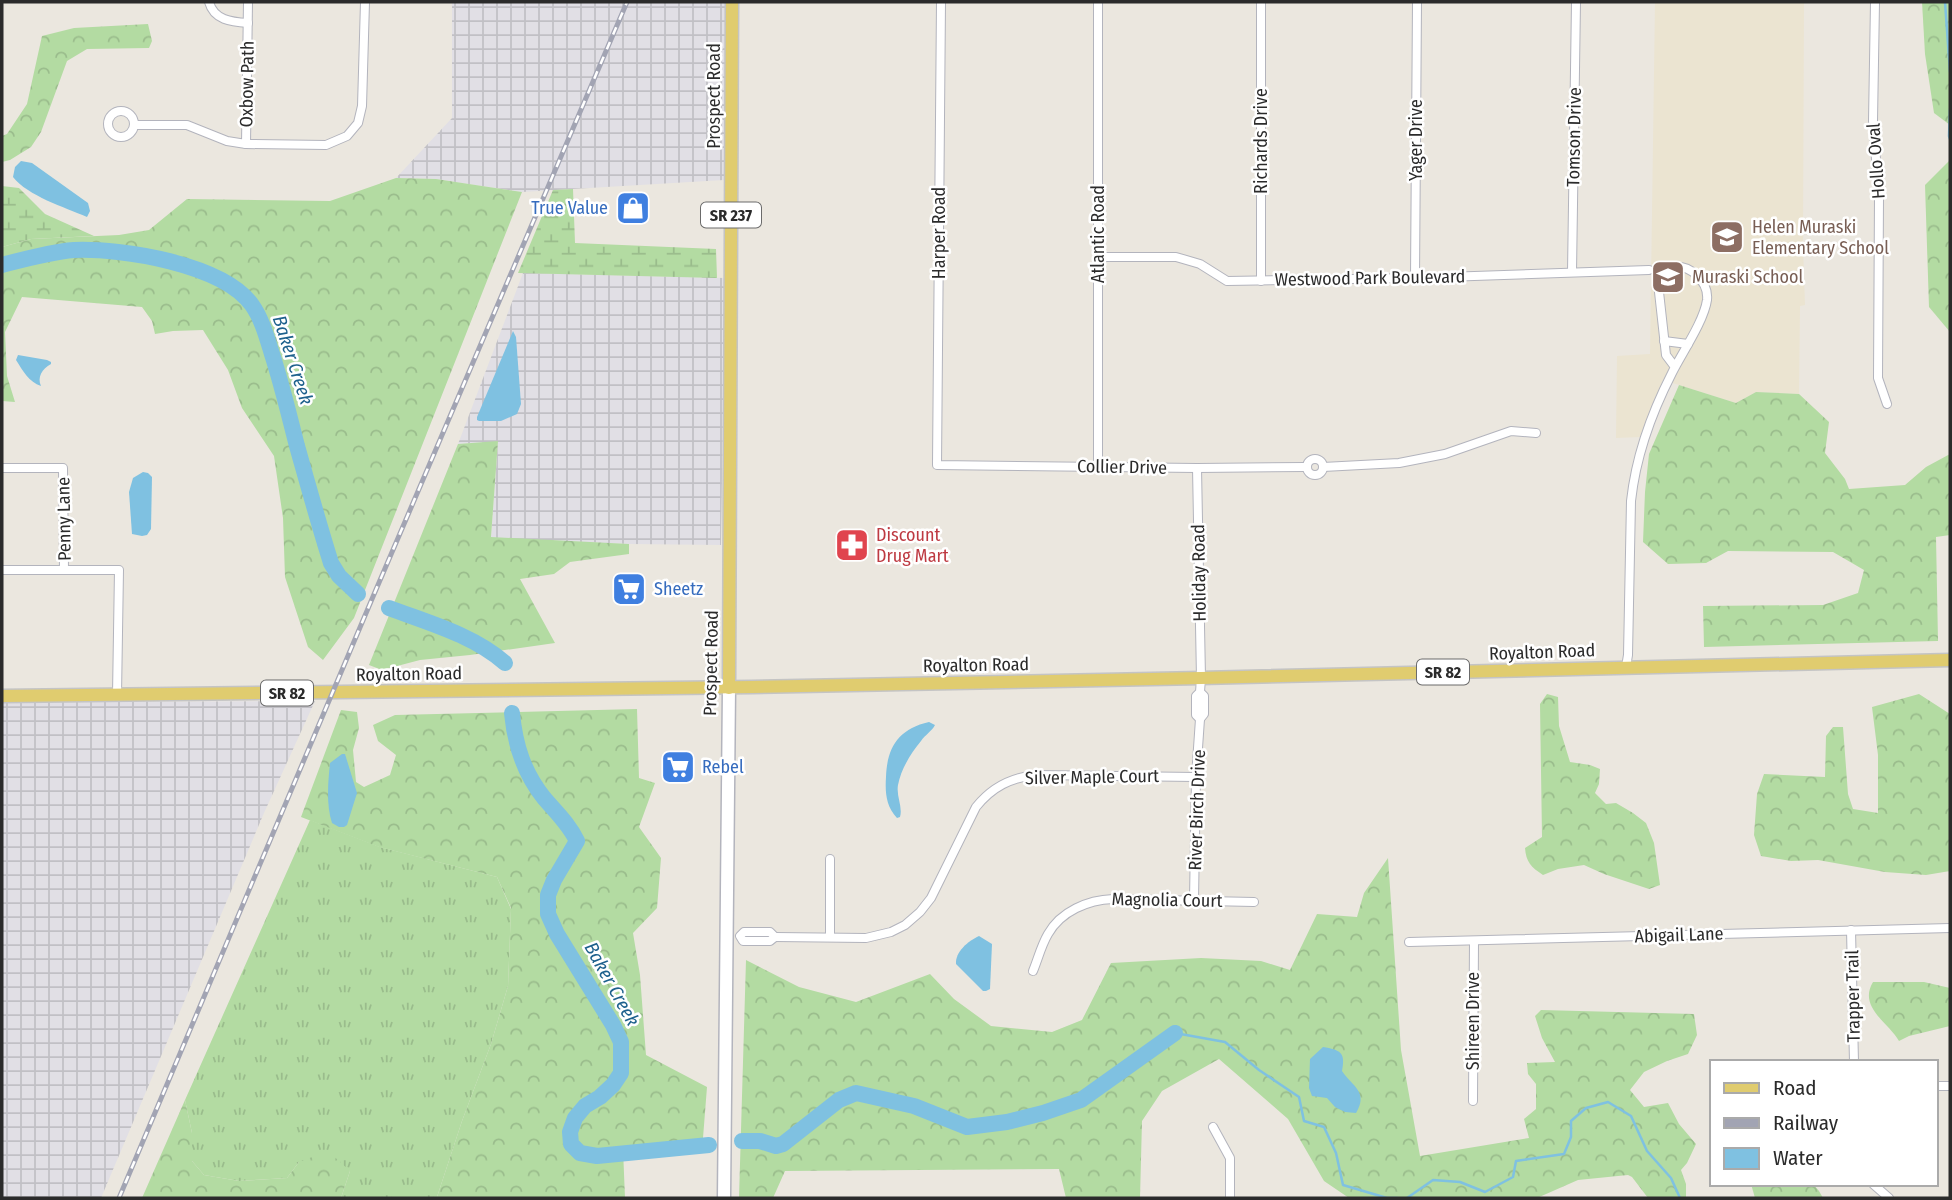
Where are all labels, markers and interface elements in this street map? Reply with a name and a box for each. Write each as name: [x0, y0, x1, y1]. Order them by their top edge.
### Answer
street label: Oxbow Path: [235, 40, 259, 128]
street label: Prospect Road: [703, 43, 725, 149]
street label: Tomson Drive: [1562, 87, 1586, 187]
street label: Richards Drive: [1250, 88, 1272, 194]
street label: Yager Drive: [1405, 99, 1427, 181]
street label: Hollo Oval: [1862, 122, 1890, 200]
street label: Atlantic Road: [1087, 185, 1109, 283]
street label: Harper Road: [928, 187, 950, 279]
shop icon: True Value: [614, 189, 652, 227]
place label: True Value: [531, 197, 608, 219]
road number: SR 237: [701, 202, 761, 228]
place label: Helen Muraski Elementary School: [1752, 216, 1889, 259]
school or university icon: Helen Muraski Elementary School: [1708, 218, 1746, 256]
school or university icon: Muraski School: [1649, 258, 1687, 296]
street label: Westwood Park Boulevard: [1274, 265, 1466, 291]
place label: Muraski School: [1692, 266, 1804, 288]
water label: Baker Creek: [268, 313, 318, 407]
street label: Collier Drive: [1077, 455, 1167, 479]
street label: Penny Lane: [52, 477, 76, 561]
place label: Discount Drug Mart: [876, 524, 949, 567]
street label: Holiday Road: [1187, 524, 1211, 622]
pharmacy icon: Discount Drug Mart: [833, 526, 871, 564]
supermarket icon: Sheetz: [610, 570, 648, 608]
place label: Sheetz: [654, 578, 703, 600]
street label: Prospect Road: [699, 610, 723, 716]
street label: Royalton Road: [1489, 639, 1595, 665]
street label: Royalton Road: [923, 653, 1029, 677]
road number: SR 82: [1417, 660, 1469, 684]
street label: Royalton Road: [356, 662, 462, 686]
road number: SR 82: [261, 680, 313, 706]
supermarket icon: Rebel: [659, 748, 697, 786]
street label: River Birch Drive: [1184, 749, 1210, 871]
place label: Rebel: [702, 756, 744, 778]
street label: Silver Maple Court: [1025, 765, 1159, 789]
street label: Magnolia Court: [1111, 888, 1223, 912]
street label: Abigail Lane: [1634, 922, 1724, 948]
water label: Baker Creek: [580, 938, 644, 1030]
street label: Trapper Trail: [1841, 949, 1865, 1042]
street label: Shireen Drive: [1462, 972, 1484, 1070]
legend: [1710, 1060, 1938, 1186]
text: Road: [1773, 1075, 1817, 1101]
text: Railway: [1773, 1110, 1839, 1136]
text: Water: [1773, 1145, 1823, 1171]

